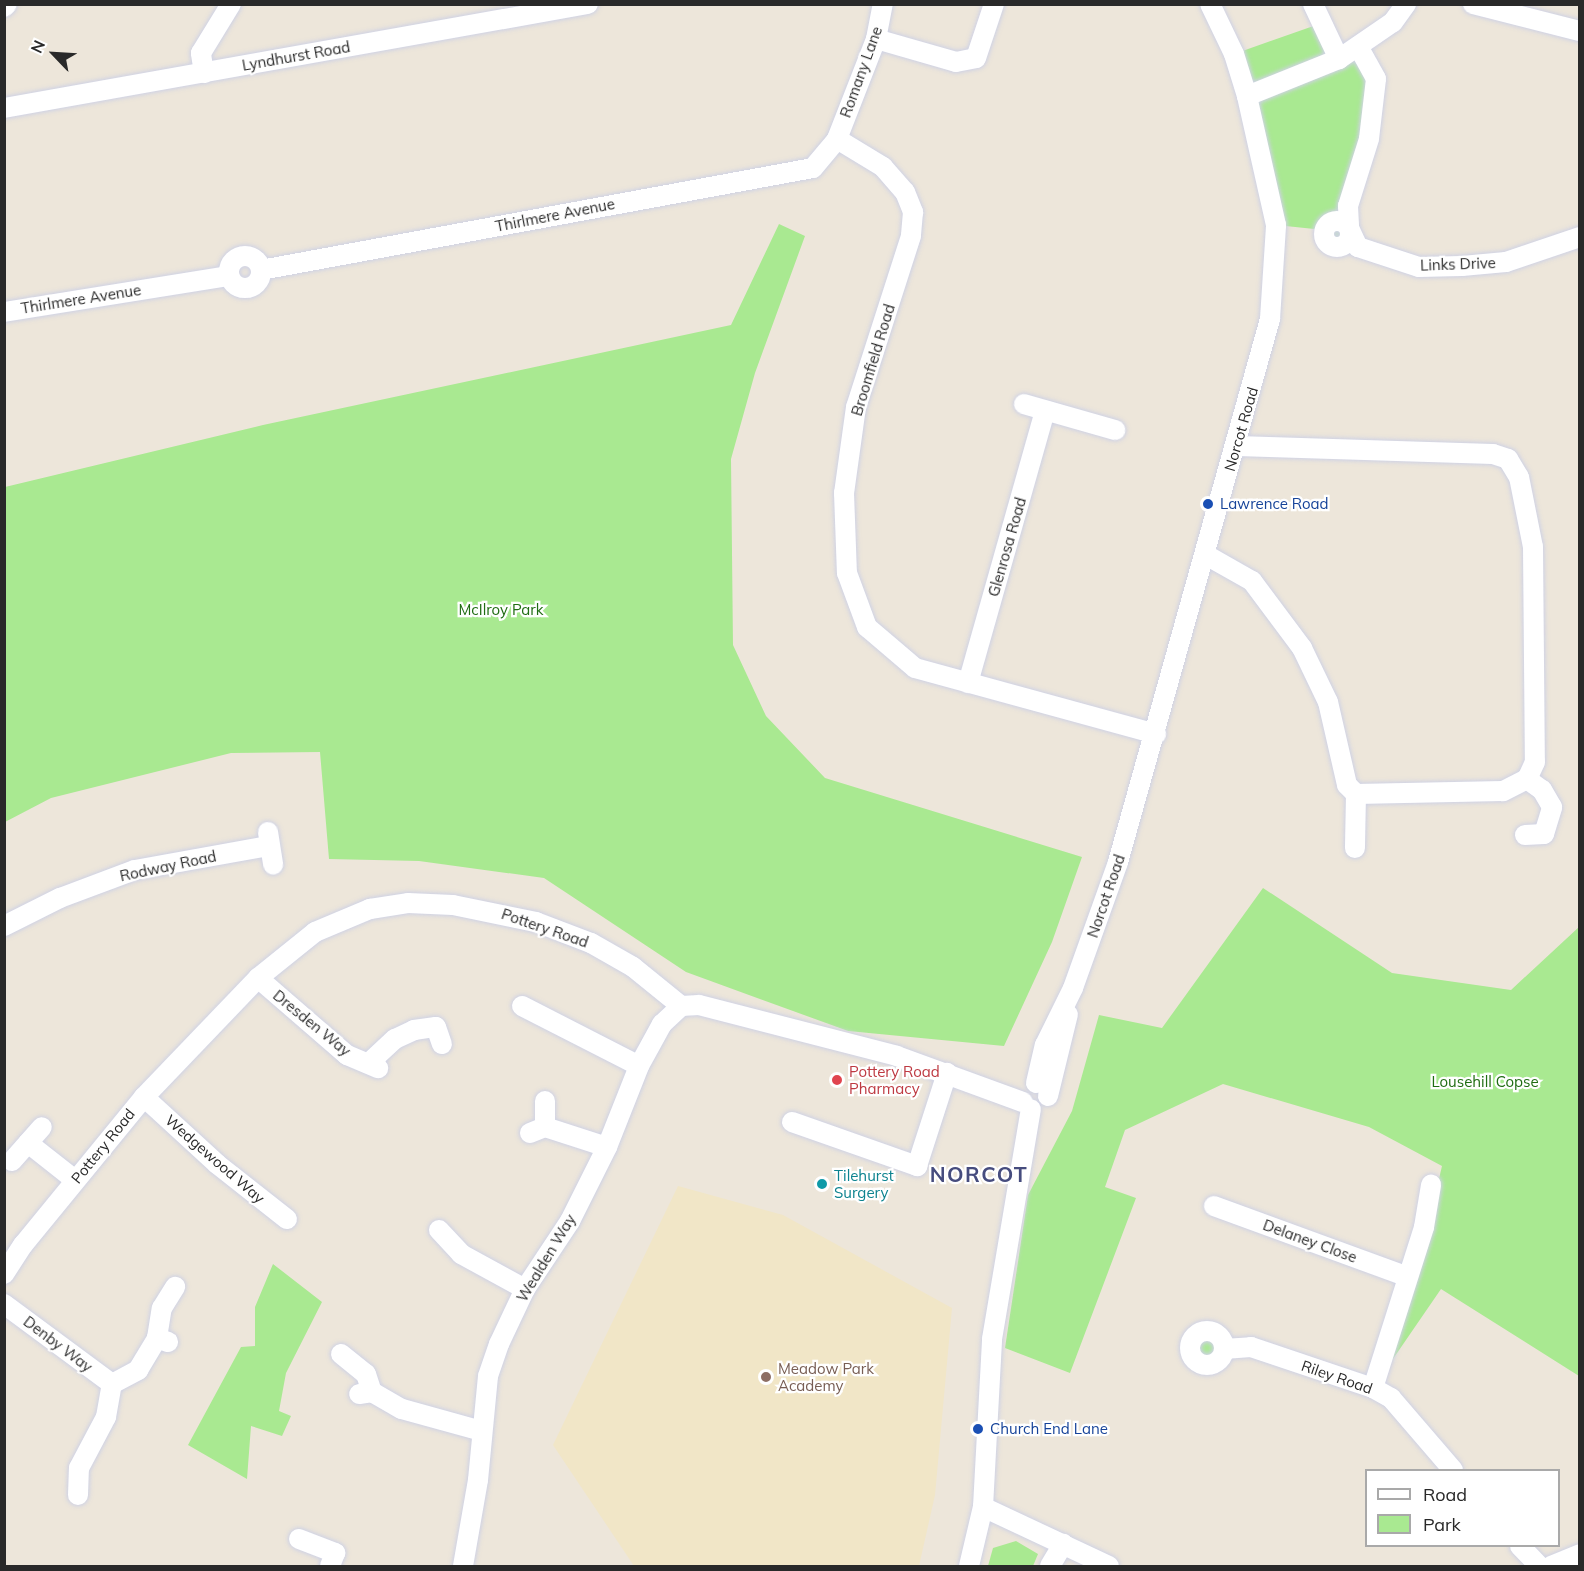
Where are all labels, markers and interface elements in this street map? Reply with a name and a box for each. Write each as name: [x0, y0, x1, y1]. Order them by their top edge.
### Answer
north arrow: [24, 24, 84, 84]
street label: Romany Lane: [836, 24, 886, 120]
text: N: [26, 37, 49, 56]
street label: Lyndhurst Road: [241, 38, 351, 74]
street label: Thirlmere Avenue: [494, 195, 616, 235]
street label: Links Drive: [1420, 254, 1496, 274]
street label: Thirlmere Avenue: [20, 281, 142, 317]
street label: Broomfield Road: [847, 302, 899, 418]
street label: Norcot Road: [1220, 385, 1262, 473]
street label: Glenrosa Road: [984, 495, 1030, 599]
place label: Lawrence Road: [1220, 495, 1329, 513]
marker: Lawrence Road: [1201, 497, 1215, 511]
park label: McIlroy Park: [458, 601, 544, 619]
street label: Rodway Road: [118, 847, 218, 885]
street label: Norcot Road: [1083, 852, 1129, 940]
street label: Pottery Road: [499, 905, 591, 951]
street label: Dresden Way: [270, 986, 354, 1060]
place label: Pottery Road Pharmacy: [849, 1062, 940, 1097]
marker: Pottery Road Pharmacy: [830, 1073, 844, 1087]
park label: Lousehill Copse: [1431, 1073, 1539, 1091]
street label: Pottery Road: [67, 1105, 139, 1187]
street label: Wedgewood Way: [162, 1111, 268, 1207]
district label: NORCOT: [930, 1161, 1028, 1187]
place label: Tilehurst Surgery: [834, 1166, 894, 1201]
marker: Tilehurst Surgery: [815, 1177, 829, 1191]
street label: Wealden Way: [513, 1211, 579, 1305]
street label: Delaney Close: [1261, 1216, 1359, 1266]
street label: Denby Way: [20, 1312, 96, 1376]
street label: Riley Road: [1299, 1356, 1375, 1398]
place label: Meadow Park Academy: [778, 1359, 874, 1394]
marker: Meadow Park Academy: [759, 1370, 773, 1384]
place label: Church End Lane: [990, 1420, 1108, 1438]
marker: Church End Lane: [971, 1422, 985, 1436]
legend: [1365, 1469, 1560, 1547]
text: Road: [1423, 1483, 1467, 1506]
text: Park: [1423, 1513, 1461, 1536]

